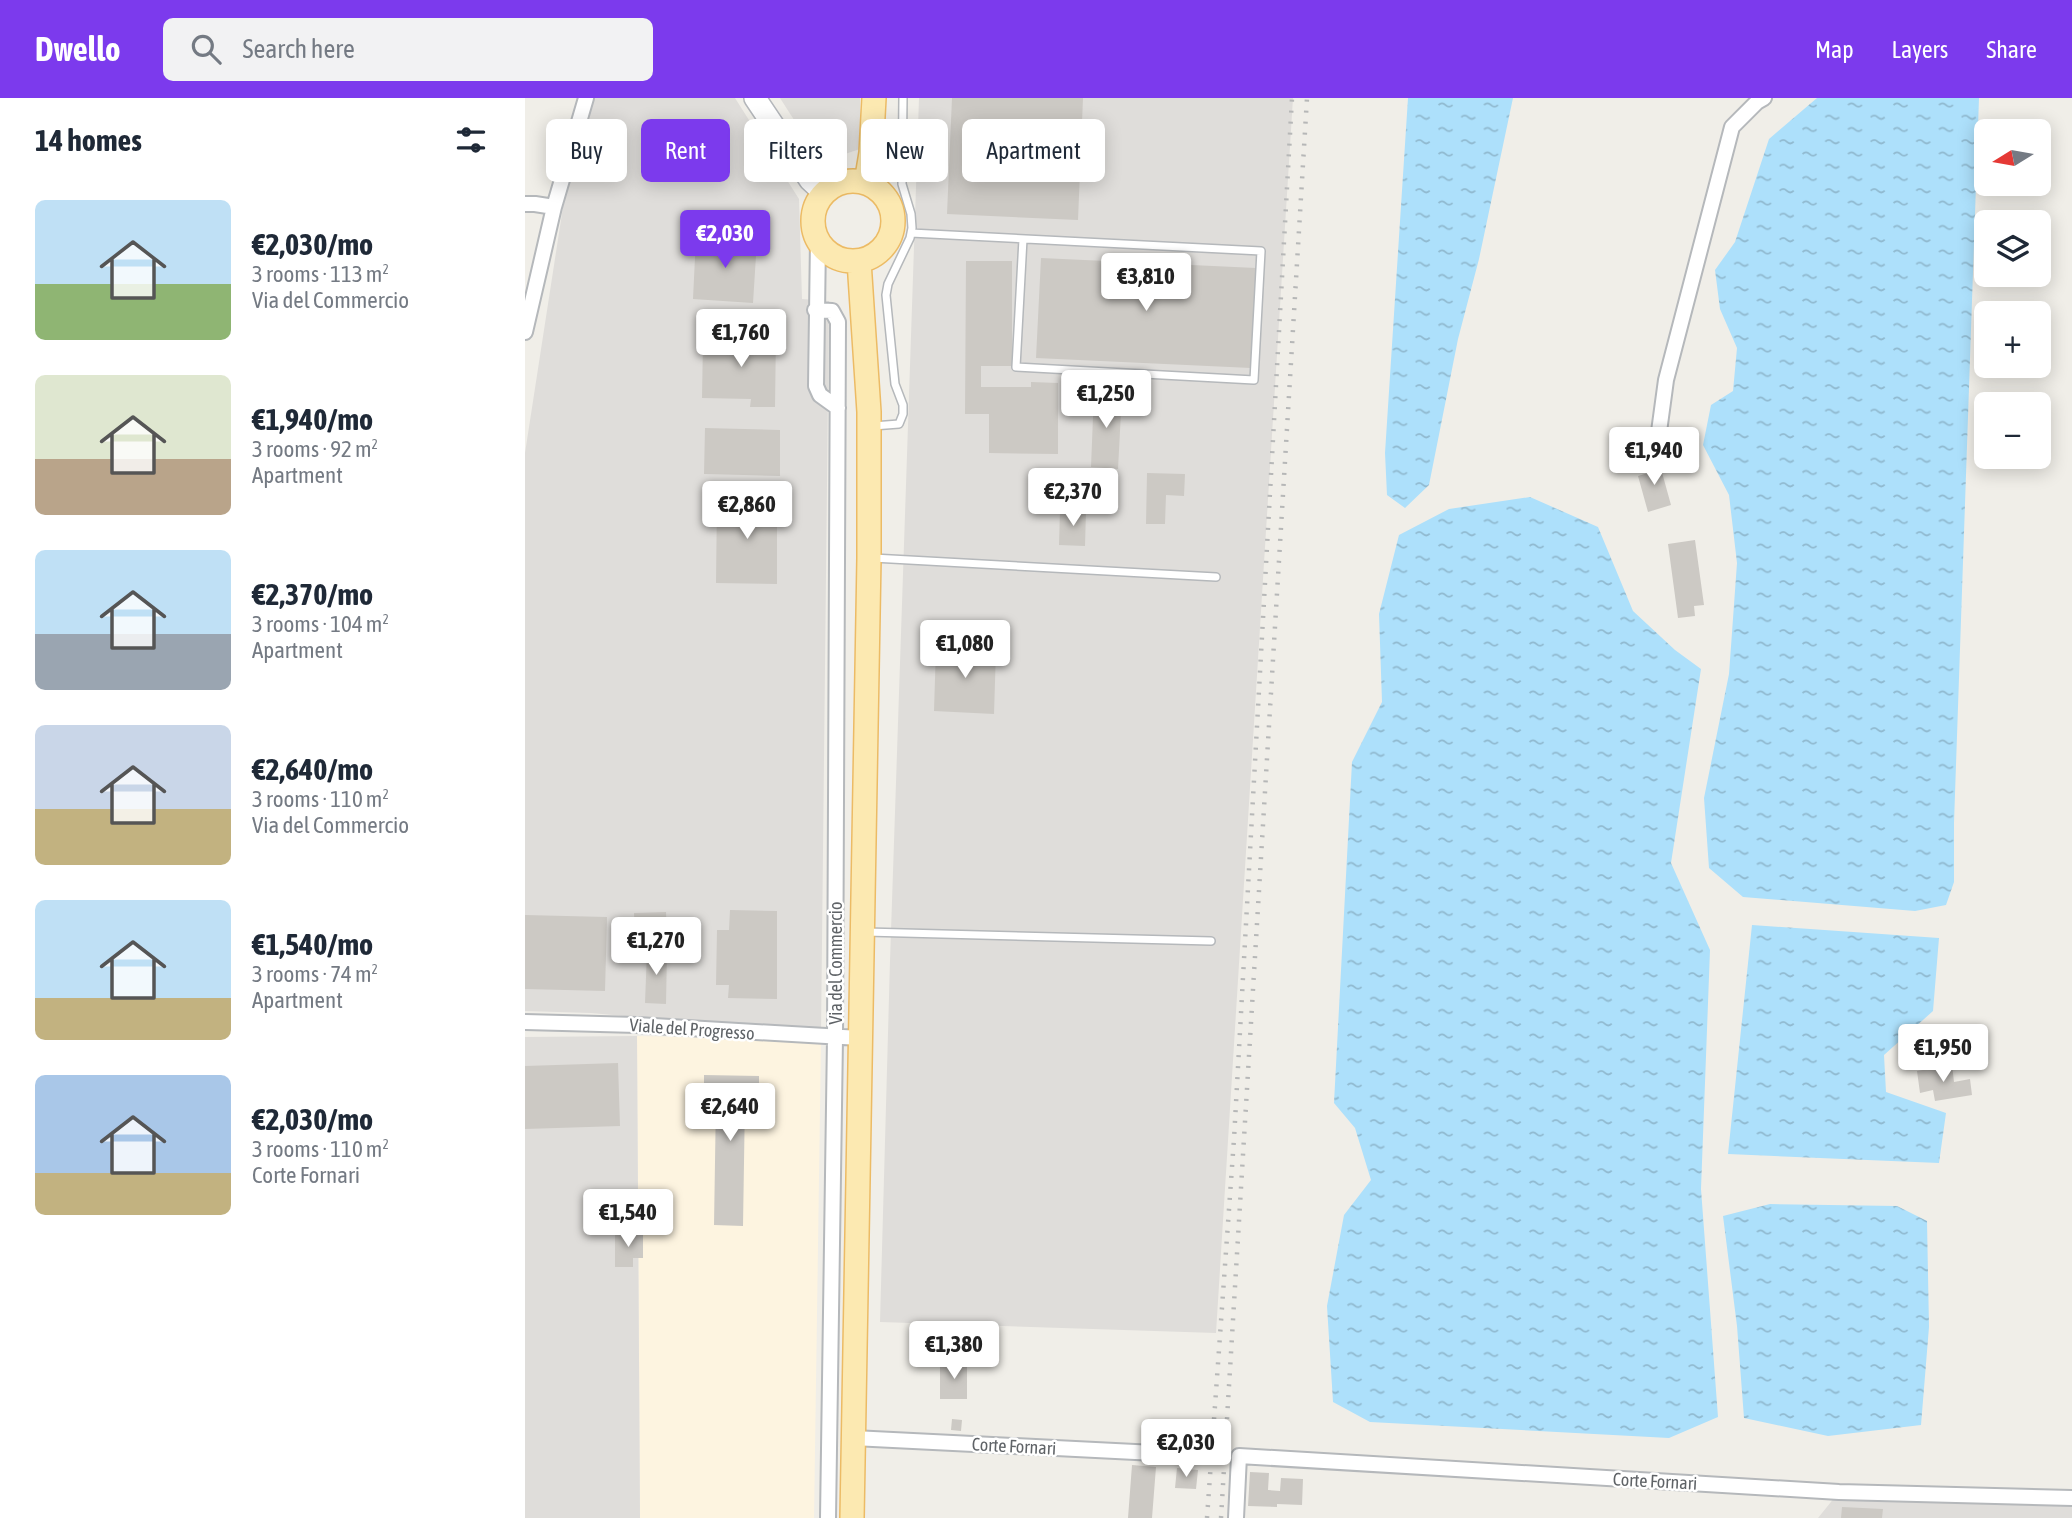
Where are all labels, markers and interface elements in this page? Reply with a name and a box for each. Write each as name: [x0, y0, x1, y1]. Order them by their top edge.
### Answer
search box: [163, 18, 653, 81]
text: Dwello: [35, 30, 121, 68]
icon: search: [187, 30, 225, 68]
text: Search here: [243, 34, 355, 64]
text: Map: [1815, 36, 1854, 63]
text: Layers: [1892, 36, 1948, 63]
text: Share: [1986, 36, 2037, 63]
chip: Buy: [546, 119, 627, 182]
chip: Rent: [641, 119, 730, 182]
chip: Filters: [744, 119, 847, 182]
chip: New: [861, 119, 948, 182]
chip: Apartment: [962, 119, 1105, 182]
north arrow: [1974, 119, 2051, 196]
map controls: [1974, 119, 2051, 469]
icon: filters: [452, 121, 490, 159]
text: 14 homes: [35, 123, 142, 157]
button: layers: [1974, 210, 2051, 287]
pin: €2,030: [668, 211, 782, 270]
text: €2,030: [696, 220, 754, 246]
text: €2,030/mo: [252, 227, 373, 261]
icon: home: [91, 228, 175, 312]
pin: €3,810: [1089, 254, 1203, 313]
text: 3 rooms · 113 m²: [252, 261, 389, 287]
text: €3,810: [1117, 263, 1175, 289]
text: Via del Commercio: [252, 287, 409, 313]
button: +: [1974, 301, 2051, 378]
pin: €1,760: [684, 310, 798, 369]
text: €1,760: [712, 319, 770, 345]
pin: €1,250: [1049, 370, 1163, 430]
text: €1,250: [1077, 380, 1135, 406]
button: −: [1974, 392, 2051, 469]
text: €1,940/mo: [252, 402, 373, 436]
icon: home: [91, 403, 175, 487]
pin: €1,940: [1597, 428, 1711, 487]
text: 3 rooms · 92 m²: [252, 436, 378, 462]
text: €1,940: [1625, 437, 1683, 463]
text: Apartment: [252, 462, 343, 488]
pin: €2,370: [1016, 468, 1130, 528]
text: €2,370: [1044, 478, 1102, 504]
pin: €2,860: [690, 482, 804, 541]
text: €2,860: [718, 491, 776, 517]
text: €2,370/mo: [252, 577, 373, 611]
icon: home: [91, 578, 175, 662]
text: 3 rooms · 104 m²: [252, 611, 389, 637]
pin: €1,080: [908, 620, 1022, 680]
text: €1,080: [936, 630, 994, 656]
text: Apartment: [252, 637, 343, 663]
text: €2,640/mo: [252, 752, 373, 786]
icon: home: [91, 753, 175, 837]
text: 3 rooms · 110 m²: [252, 786, 389, 812]
text: Via del Commercio: [252, 812, 409, 838]
street label: Via del Commercio: [825, 902, 846, 1024]
pin: €1,270: [599, 918, 713, 977]
text: €1,540/mo: [252, 927, 373, 961]
text: €1,270: [627, 927, 685, 953]
icon: home: [91, 928, 175, 1012]
text: 3 rooms · 74 m²: [252, 961, 378, 987]
text: Apartment: [252, 987, 343, 1013]
street label: Viale del Progresso: [629, 1014, 755, 1044]
pin: €1,950: [1886, 1024, 2000, 1084]
text: €1,950: [1914, 1034, 1972, 1060]
pin: €2,640: [673, 1084, 787, 1143]
text: €2,640: [701, 1093, 759, 1119]
text: €2,030/mo: [252, 1102, 373, 1136]
icon: home: [91, 1103, 175, 1187]
text: 3 rooms · 110 m²: [252, 1136, 389, 1162]
text: Corte Fornari: [252, 1162, 360, 1188]
pin: €1,540: [571, 1190, 685, 1249]
text: €1,540: [599, 1199, 657, 1225]
pin: €1,380: [897, 1322, 1011, 1381]
text: €1,380: [925, 1331, 983, 1357]
pin: €2,030: [1129, 1420, 1243, 1479]
text: €2,030: [1157, 1429, 1215, 1455]
street label: Corte Fornari: [971, 1433, 1057, 1459]
street label: Corte Fornari: [1612, 1468, 1698, 1494]

